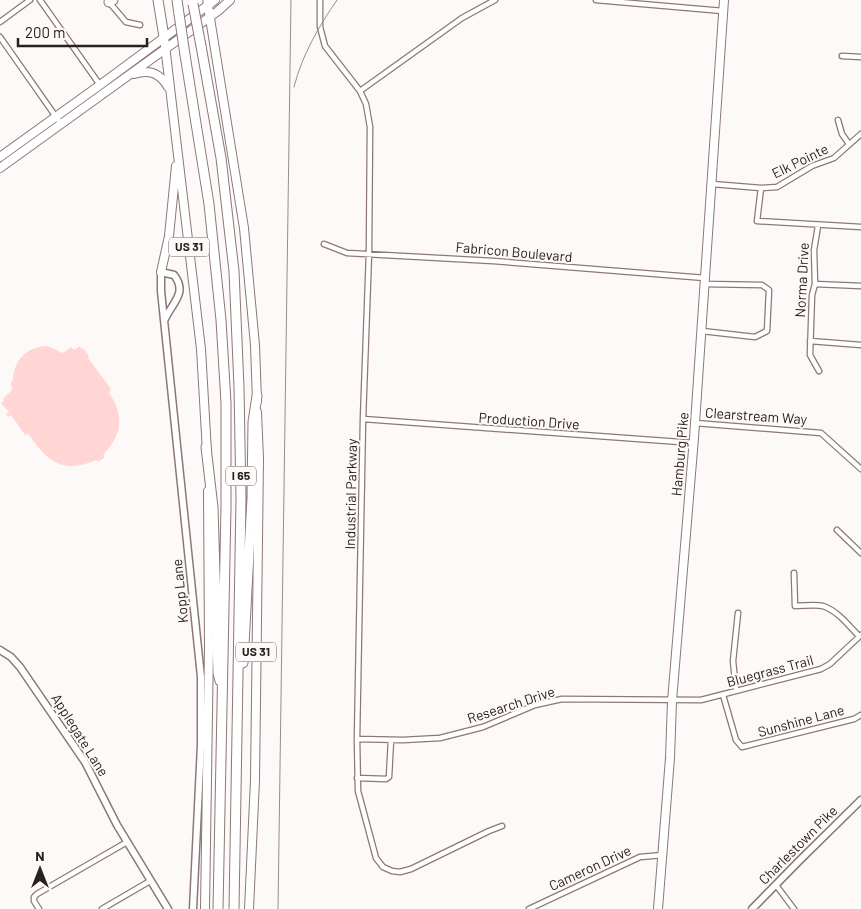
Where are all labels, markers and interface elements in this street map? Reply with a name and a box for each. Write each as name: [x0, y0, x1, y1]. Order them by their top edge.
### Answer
scale bar: [18, 15, 146, 47]
text: 200 m: [25, 23, 65, 41]
street label: Elk Pointe: [769, 140, 831, 181]
road number: US 31: [169, 238, 209, 256]
street label: Fabricon Boulevard: [455, 238, 573, 265]
street label: Norma Drive: [791, 242, 812, 318]
street label: Clearstream Way: [704, 403, 808, 428]
street label: Production Drive: [478, 408, 580, 433]
street label: Hamburg Pike: [667, 411, 692, 497]
street label: Industrial Parkway: [341, 438, 360, 550]
road number: I 65: [226, 466, 256, 486]
street label: Kopp Lane: [168, 558, 191, 624]
road number: US 31: [236, 642, 276, 662]
street label: Bluegrass Trail: [725, 651, 815, 690]
street label: Research Drive: [465, 682, 557, 727]
street label: Applegate Lane: [48, 690, 113, 779]
street label: Sunshine Lane: [756, 701, 846, 740]
street label: Charlestown Pike: [755, 802, 841, 888]
street label: Cameron Drive: [546, 841, 634, 894]
north arrow: [15, 844, 65, 894]
text: N: [35, 847, 45, 864]

